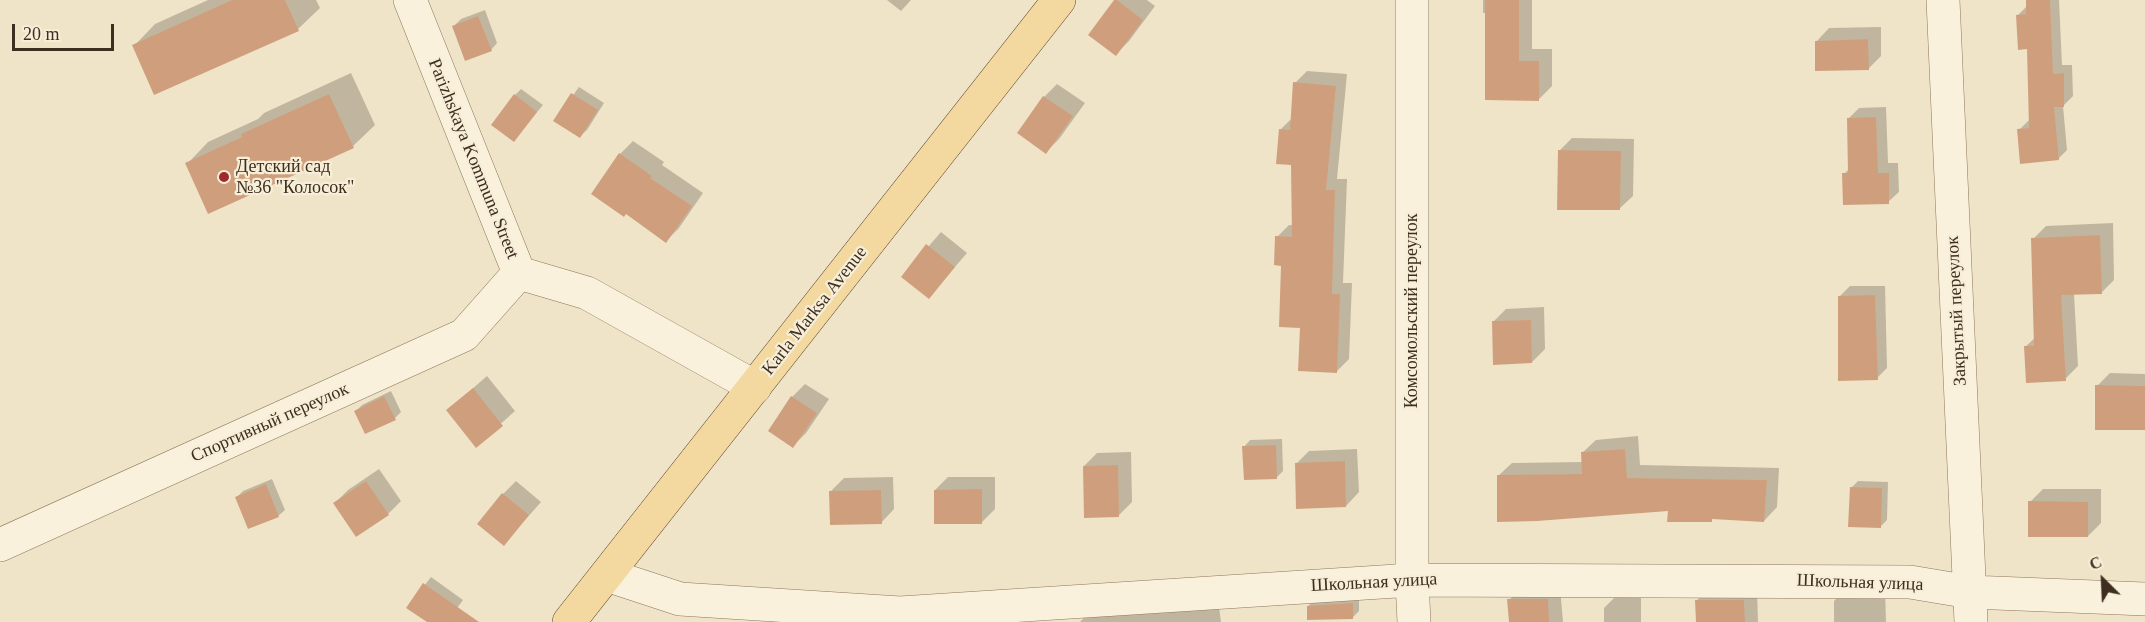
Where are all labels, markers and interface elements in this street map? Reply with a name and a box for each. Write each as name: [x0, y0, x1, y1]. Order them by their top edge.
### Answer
scale bar: [15, 12, 117, 50]
text: 20 m: [23, 24, 60, 44]
street label: Parizhskaya Kommuna Street: [423, 56, 523, 262]
place label: Детский сад №36 "Колосок": [236, 156, 354, 198]
marker: Детский сад №36 "Колосок": [217, 170, 231, 184]
street label: Комсомольский переулок: [1401, 214, 1423, 408]
street label: Закрытый переулок: [1942, 236, 1972, 386]
street label: Karla Marksa Avenue: [758, 242, 872, 380]
street label: Спортивный переулок: [188, 378, 352, 468]
north arrow: [2073, 550, 2133, 610]
text: С: [2087, 553, 2104, 573]
street label: Школьная улица: [1310, 569, 1438, 597]
street label: Школьная улица: [1796, 570, 1924, 596]

